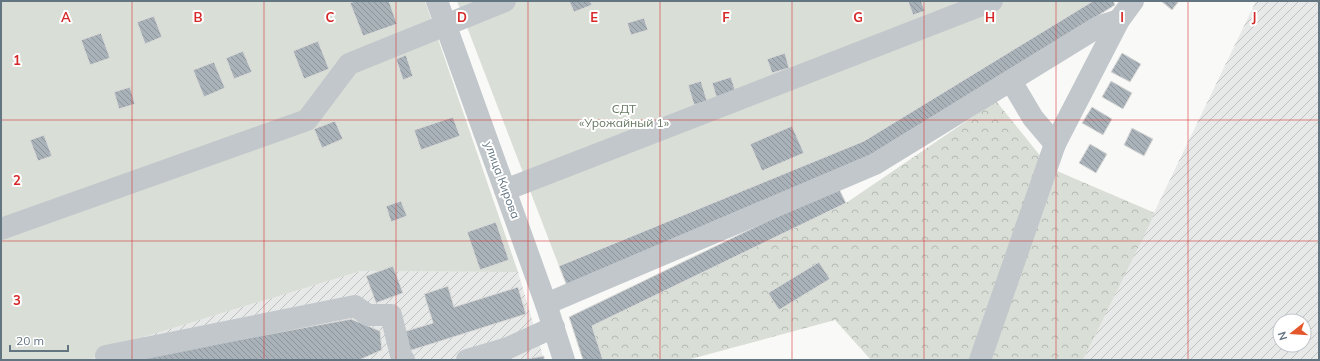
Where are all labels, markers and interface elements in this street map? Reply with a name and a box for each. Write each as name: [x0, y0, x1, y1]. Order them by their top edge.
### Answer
text: A: [61, 9, 71, 25]
text: B: [194, 9, 203, 25]
text: C: [326, 9, 335, 25]
text: D: [457, 9, 467, 25]
text: E: [590, 9, 598, 25]
text: F: [722, 9, 730, 25]
text: G: [853, 9, 863, 25]
text: H: [985, 9, 995, 25]
text: I: [1120, 9, 1124, 25]
text: J: [1252, 9, 1256, 25]
text: 1: [13, 52, 21, 68]
park label: СДТ «Урожайный 1»: [579, 101, 670, 130]
street label: улица Кирова: [481, 139, 523, 221]
text: 2: [13, 172, 21, 188]
text: 3: [13, 292, 21, 308]
north arrow: [1272, 313, 1312, 353]
scale bar: [10, 327, 68, 353]
text: N: [1275, 330, 1290, 342]
text: 20 m: [16, 333, 44, 348]

